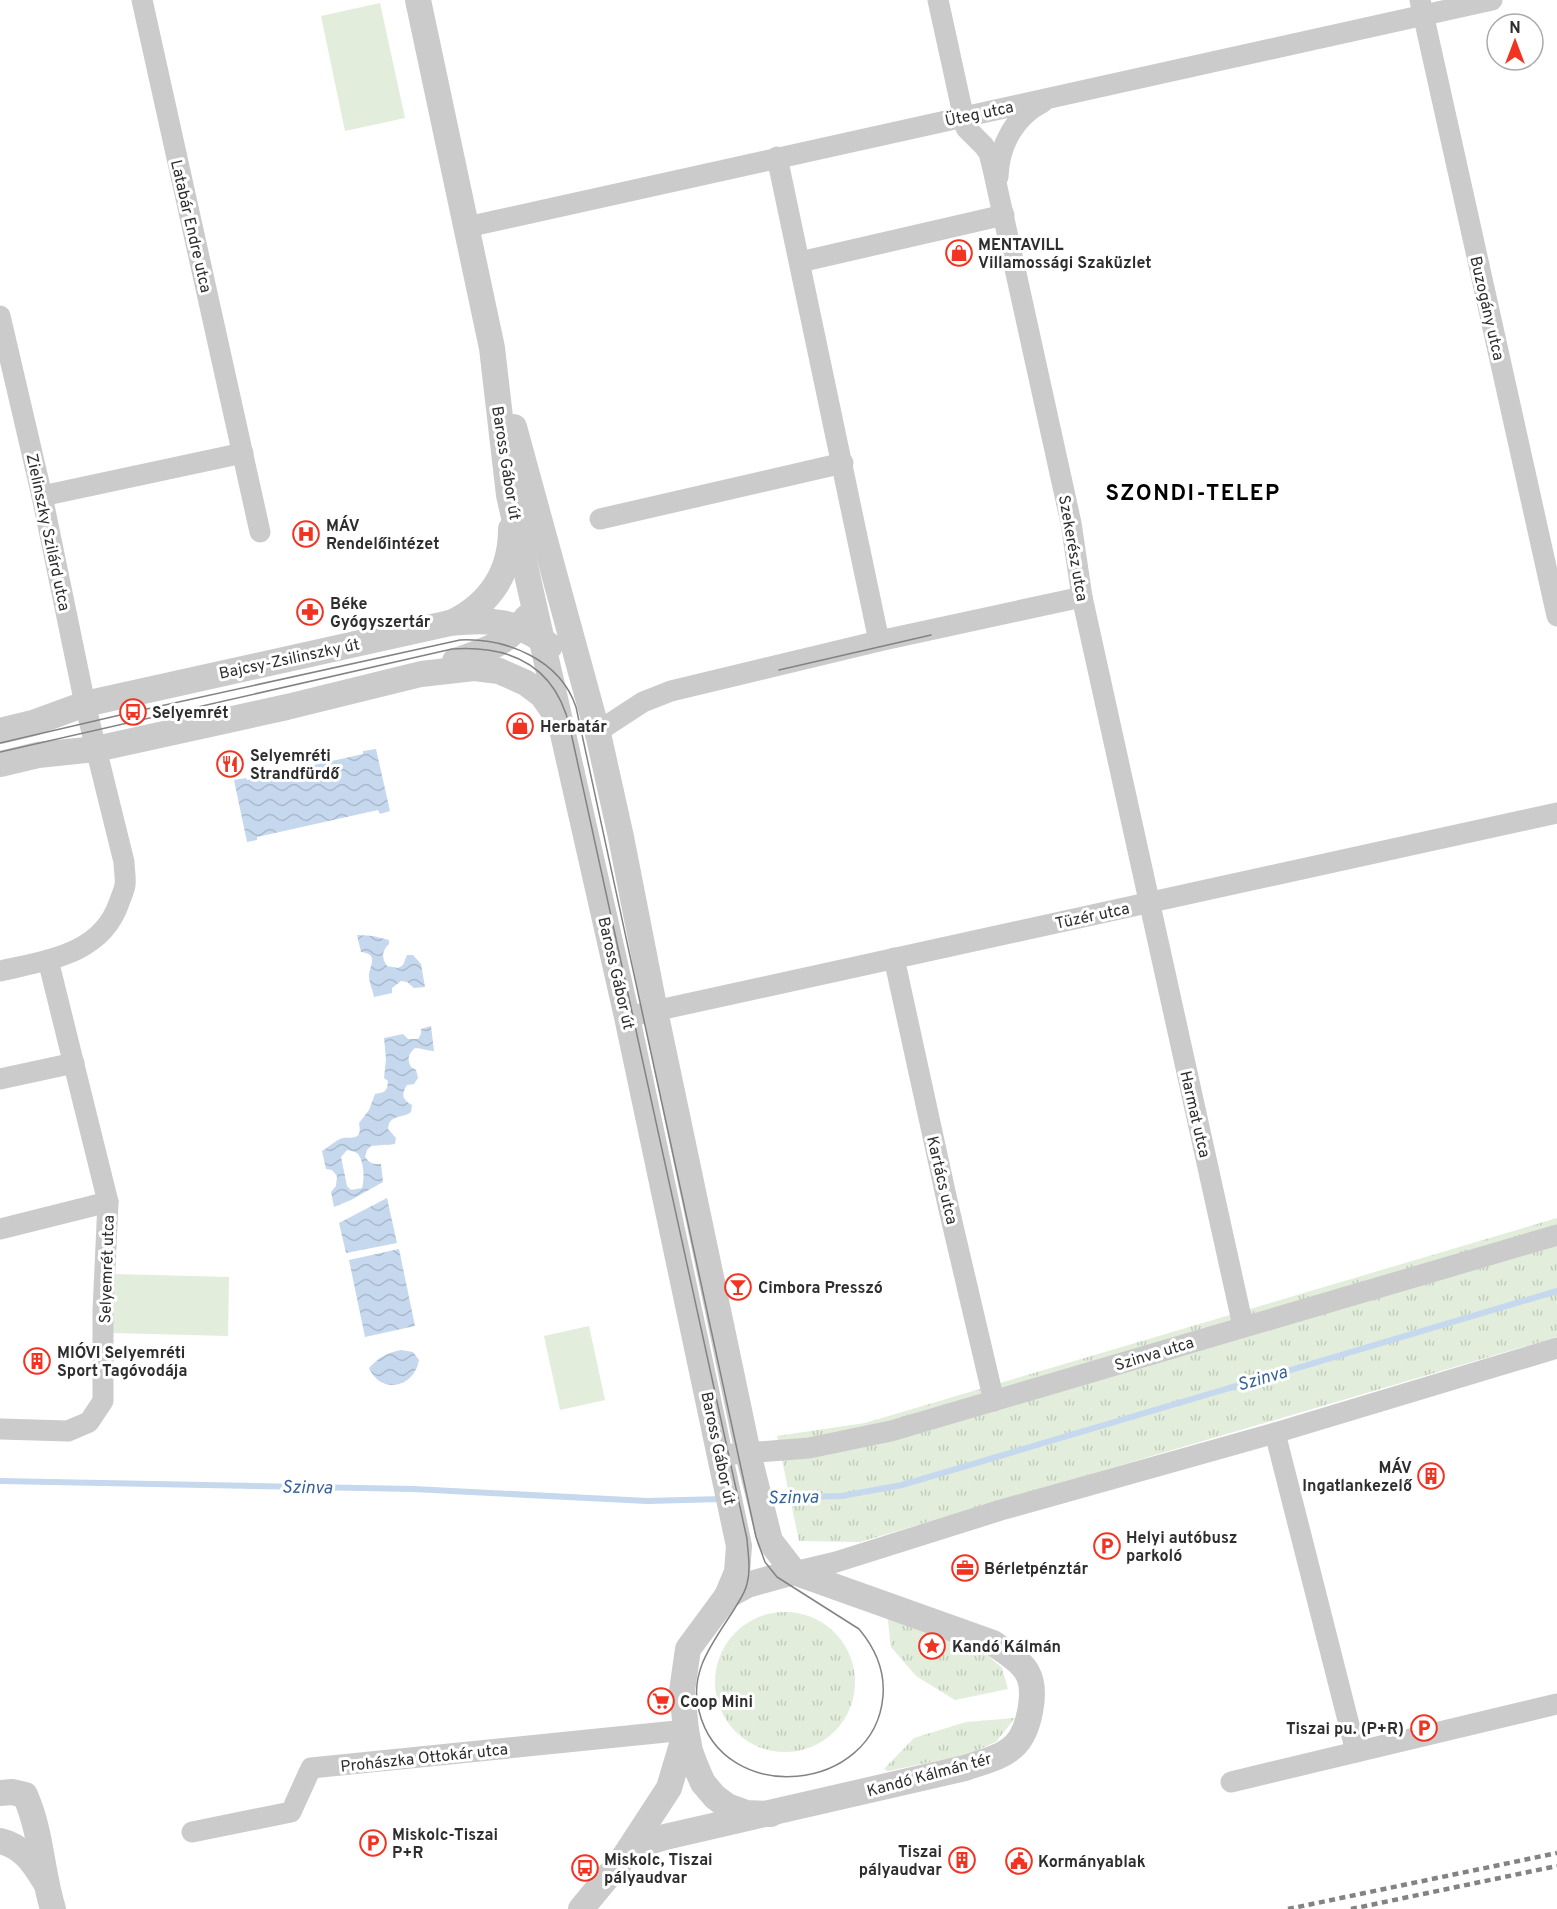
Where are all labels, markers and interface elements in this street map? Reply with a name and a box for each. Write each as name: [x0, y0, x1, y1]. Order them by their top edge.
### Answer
north arrow: [1485, 12, 1545, 72]
text: N: [1509, 19, 1521, 39]
street label: Üteg utca: [943, 96, 1016, 132]
street label: Latabár Endre utca: [165, 158, 215, 295]
place label: MENTAVILL Villamossági Szaküzlet: [978, 236, 1152, 274]
shop icon: MENTAVILL Villamossági Szaküzlet: [944, 238, 974, 268]
street label: Buzogány utca: [1464, 254, 1508, 363]
street label: Baross Gábor út: [486, 405, 524, 522]
street label: Zielinszky Szilárd utca: [21, 452, 73, 613]
district label: SZONDI-TELEP: [1106, 481, 1280, 508]
street label: Szekerész utca: [1053, 494, 1091, 603]
place label: MÁV Rendelőintézet: [326, 515, 439, 555]
hospital icon: MÁV Rendelőintézet: [291, 519, 321, 549]
place label: Béke Gyógyszertár: [330, 595, 431, 633]
pharmacy icon: Béke Gyógyszertár: [295, 597, 325, 627]
street label: Bajcsy-Zsilinszky út: [217, 635, 362, 685]
bus stop icon: Selyemrét: [118, 697, 148, 727]
place label: Selyemrét: [152, 704, 229, 724]
shop icon: Herbatár: [505, 711, 535, 741]
place label: Herbatár: [540, 718, 607, 738]
place label: Selyemréti Strandfürdő: [250, 747, 340, 785]
restaurant icon: Selyemréti Strandfürdő: [215, 749, 245, 779]
street label: Tüzér utca: [1053, 899, 1131, 935]
street label: Baross Gábor út: [592, 915, 638, 1032]
street label: Harmat utca: [1174, 1069, 1214, 1160]
street label: Kartács utca: [921, 1134, 961, 1227]
street label: Selyemrét utca: [96, 1215, 120, 1324]
bar icon: Cimbora Presszó: [723, 1272, 753, 1302]
place label: Cimbora Presszó: [758, 1279, 883, 1299]
street label: Szinva utca: [1112, 1333, 1197, 1376]
place label: MIÓVI Selyemréti Sport Tagóvodája: [57, 1342, 187, 1382]
building icon: MIÓVI Selyemréti Sport Tagóvodája: [22, 1346, 52, 1376]
water label: Szinva: [1235, 1361, 1291, 1397]
street label: Baross Gábor út: [695, 1390, 739, 1507]
place label: MÁV Ingatlankezelő: [1302, 1457, 1413, 1497]
building icon: MÁV Ingatlankezelő: [1416, 1461, 1446, 1491]
water label: Szinva: [281, 1477, 333, 1500]
water label: Szinva: [767, 1487, 819, 1510]
place label: Helyi autóbusz parkoló: [1126, 1529, 1238, 1567]
parking icon: Helyi autóbusz parkoló: [1092, 1531, 1122, 1561]
office icon: Bérletpénztár: [950, 1553, 980, 1583]
place label: Bérletpénztár: [984, 1560, 1088, 1580]
place icon: Kandó Kálmán: [917, 1631, 947, 1661]
place label: Kandó Kálmán: [952, 1638, 1061, 1658]
supermarket icon: Coop Mini: [646, 1686, 676, 1716]
place label: Coop Mini: [680, 1693, 753, 1713]
parking icon: Tiszai pu. (P+R): [1409, 1713, 1439, 1743]
place label: Tiszai pu. (P+R): [1286, 1720, 1404, 1740]
street label: Prohászka Ottokár utca: [339, 1740, 509, 1778]
street label: Kandó Kálmán tér: [865, 1750, 994, 1802]
place label: Miskolc-Tiszai P+R: [392, 1826, 498, 1864]
parking icon: Miskolc-Tiszai P+R: [358, 1828, 388, 1858]
place label: Tiszai pályaudvar: [859, 1843, 942, 1881]
building icon: Tiszai pályaudvar: [947, 1845, 977, 1875]
public building icon: Kormányablak: [1004, 1846, 1034, 1876]
place label: Miskolc, Tiszai pályaudvar: [604, 1851, 713, 1889]
bus stop icon: Miskolc, Tiszai pályaudvar: [570, 1853, 600, 1883]
place label: Kormányablak: [1038, 1853, 1146, 1873]

